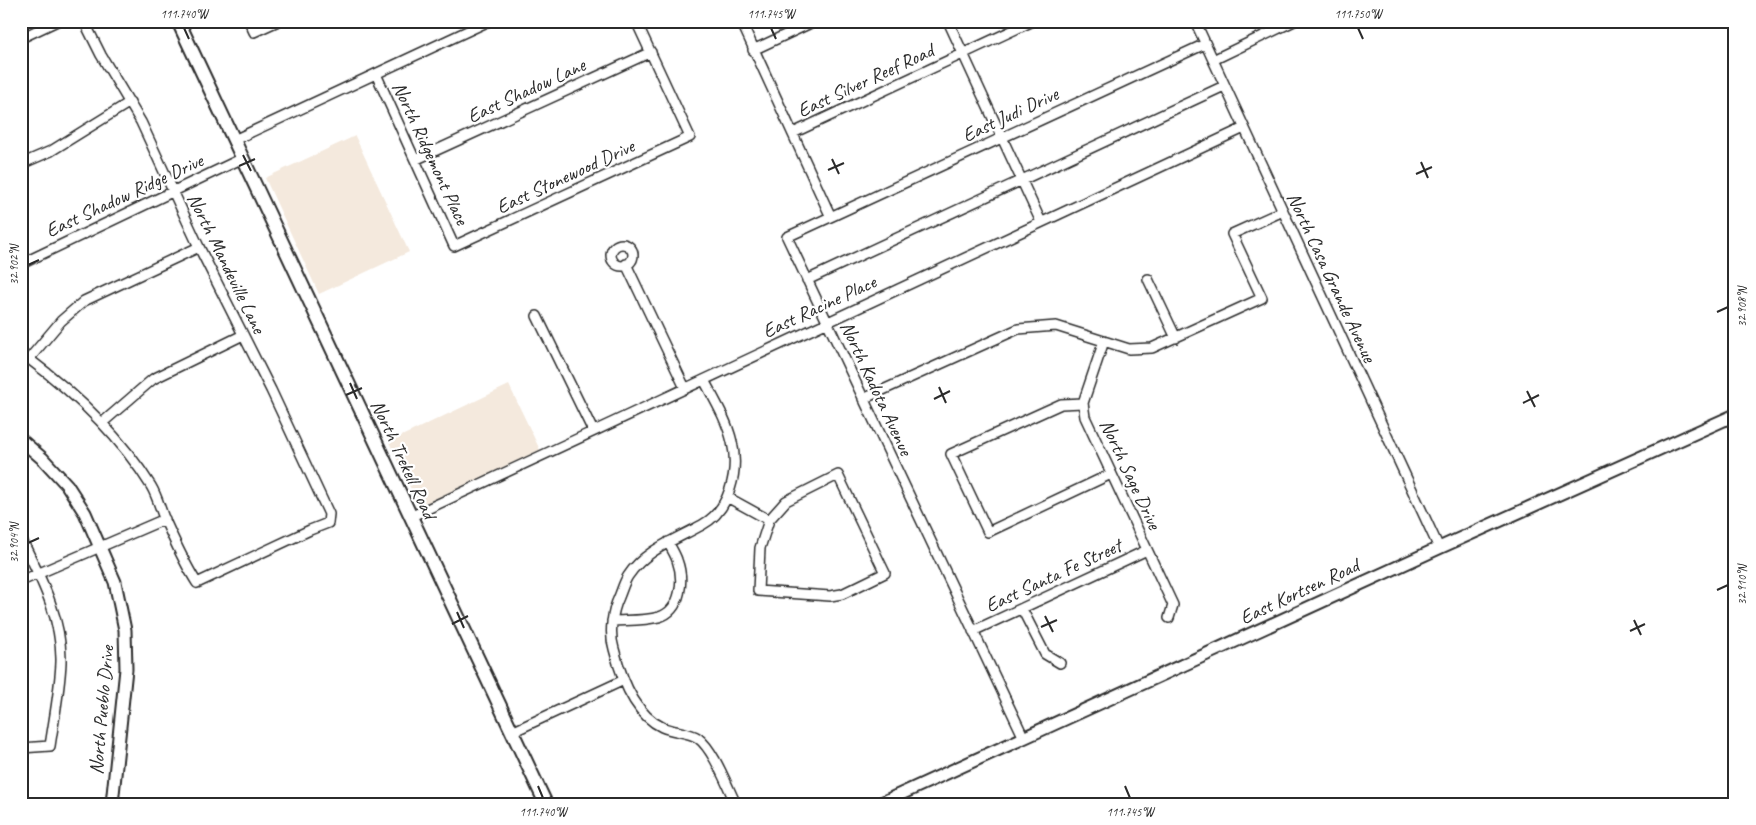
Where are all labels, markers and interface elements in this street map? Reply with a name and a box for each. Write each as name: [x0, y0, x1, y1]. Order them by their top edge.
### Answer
text: 111.740°W: [161, 6, 210, 22]
text: 111.745°W: [748, 6, 797, 22]
text: 111.750°W: [1335, 6, 1384, 22]
street label: East Silver Reef Road: [793, 37, 940, 123]
street label: East Shadow Lane: [463, 52, 591, 129]
street label: North Ridgemont Place: [386, 78, 475, 230]
street label: East Judi Drive: [958, 81, 1064, 148]
street label: East Stonewood Drive: [492, 133, 640, 219]
street label: East Shadow Ridge Drive: [41, 147, 208, 243]
street label: North Casa Grande Avenue: [1281, 188, 1382, 367]
street label: North Mandeville Lane: [182, 189, 272, 339]
text: 32.902°N: [6, 243, 22, 285]
street label: East Racine Place: [758, 269, 881, 344]
text: 32.908°N: [1734, 285, 1750, 327]
street label: North Kadota Avenue: [835, 317, 919, 461]
street label: North Trekell Road: [365, 396, 443, 525]
street label: North Sage Drive: [1094, 415, 1168, 535]
text: 32.904°N: [6, 521, 22, 563]
street label: East Santa Fe Street: [981, 532, 1128, 618]
street label: East Kortsen Road: [1236, 552, 1365, 630]
text: 32.910°N: [1734, 563, 1750, 605]
street label: North Pueblo Drive: [83, 643, 120, 776]
text: 111.740°W: [520, 804, 569, 820]
text: 111.745°W: [1107, 804, 1156, 820]

